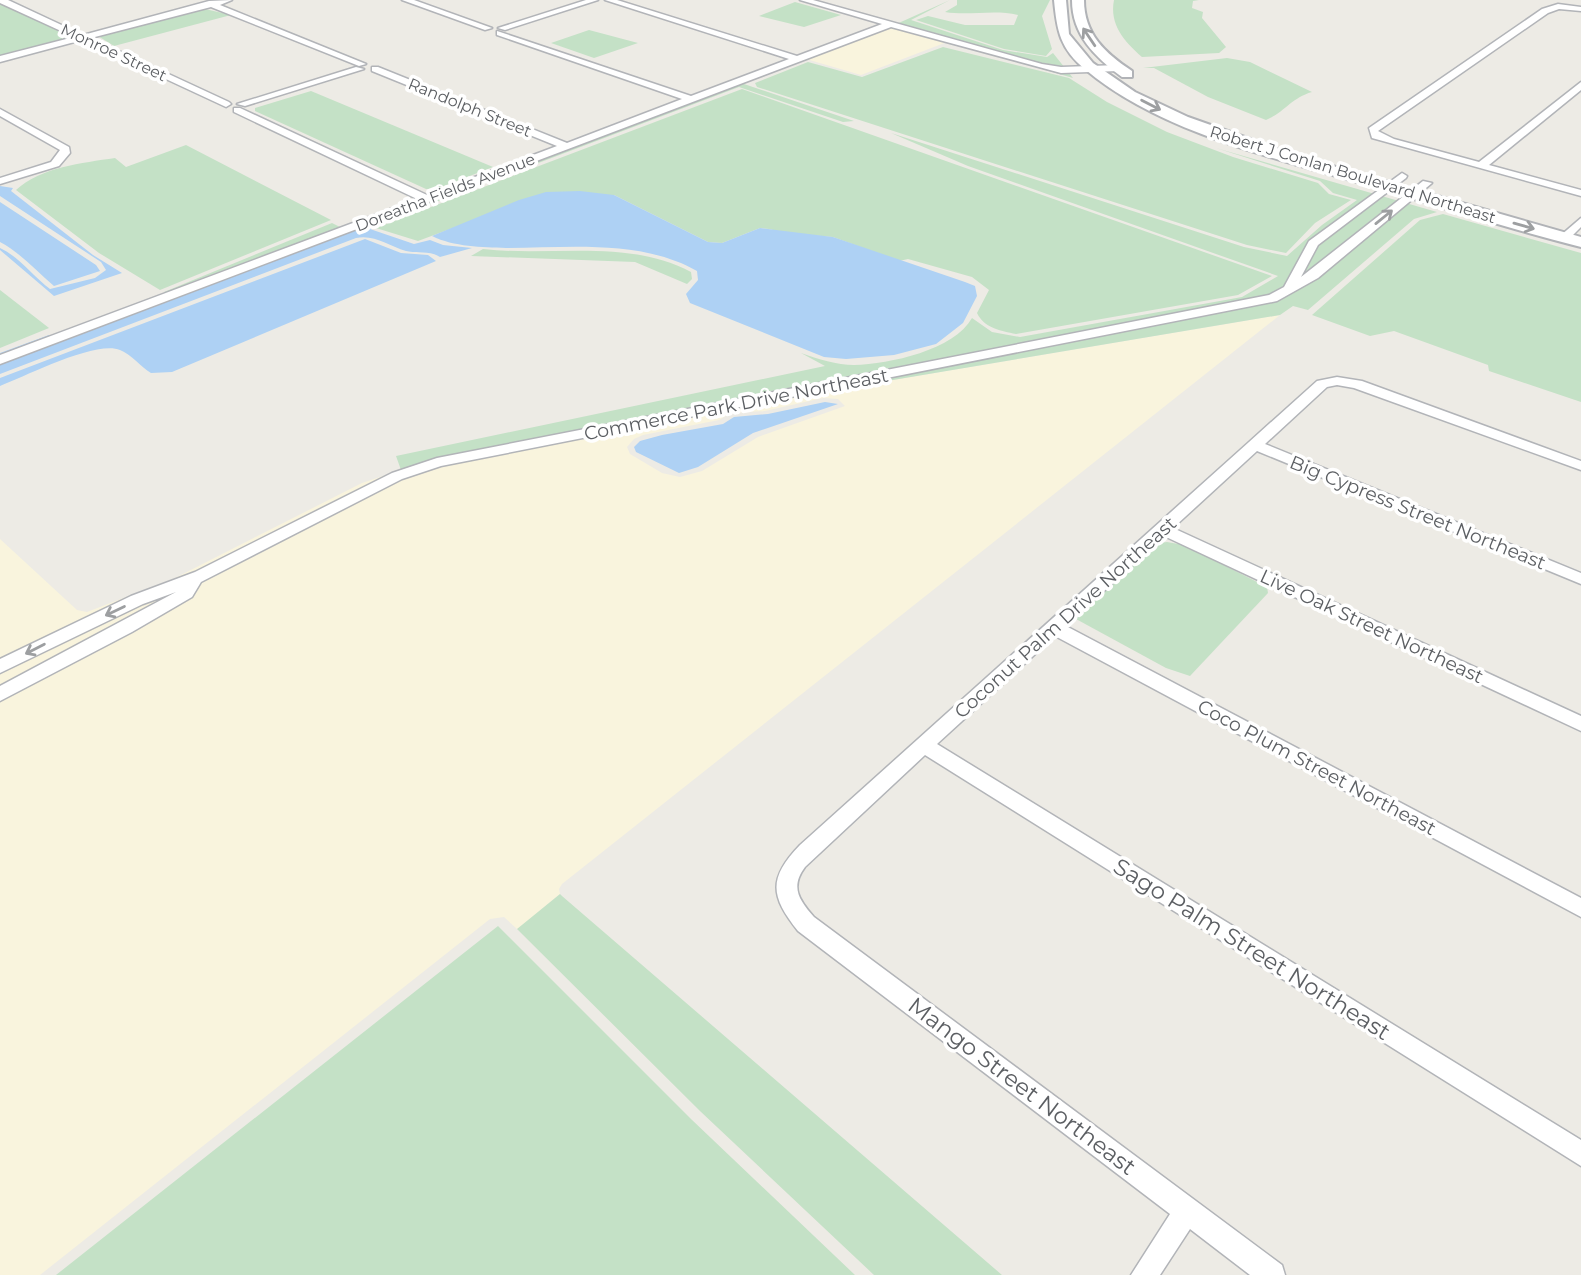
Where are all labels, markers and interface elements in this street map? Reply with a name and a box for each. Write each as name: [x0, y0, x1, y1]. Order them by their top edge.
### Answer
street label: Monroe Street: [58, 20, 170, 85]
one-way arrow: [1082, 28, 1096, 47]
street label: Randolph Street: [405, 74, 535, 141]
one-way arrow: [1140, 99, 1161, 113]
street label: Robert J Conlan Boulevard Northeast: [1208, 122, 1499, 227]
street label: Doreatha Fields Avenue: [353, 149, 538, 236]
one-way arrow: [1374, 210, 1392, 225]
one-way arrow: [1512, 220, 1534, 233]
street label: Commerce Park Drive Northeast: [582, 364, 890, 445]
street label: Big Cypress Street Northeast: [1286, 450, 1549, 575]
street label: Coconut Palm Drive Northeast: [950, 511, 1181, 723]
street label: Live Oak Street Northeast: [1256, 564, 1487, 689]
one-way arrow: [105, 604, 126, 618]
one-way arrow: [25, 643, 46, 657]
street label: Coco Plum Street Northeast: [1194, 695, 1440, 840]
street label: Sago Palm Street Northeast: [1108, 852, 1396, 1046]
street label: Mango Street Northeast: [903, 991, 1141, 1181]

